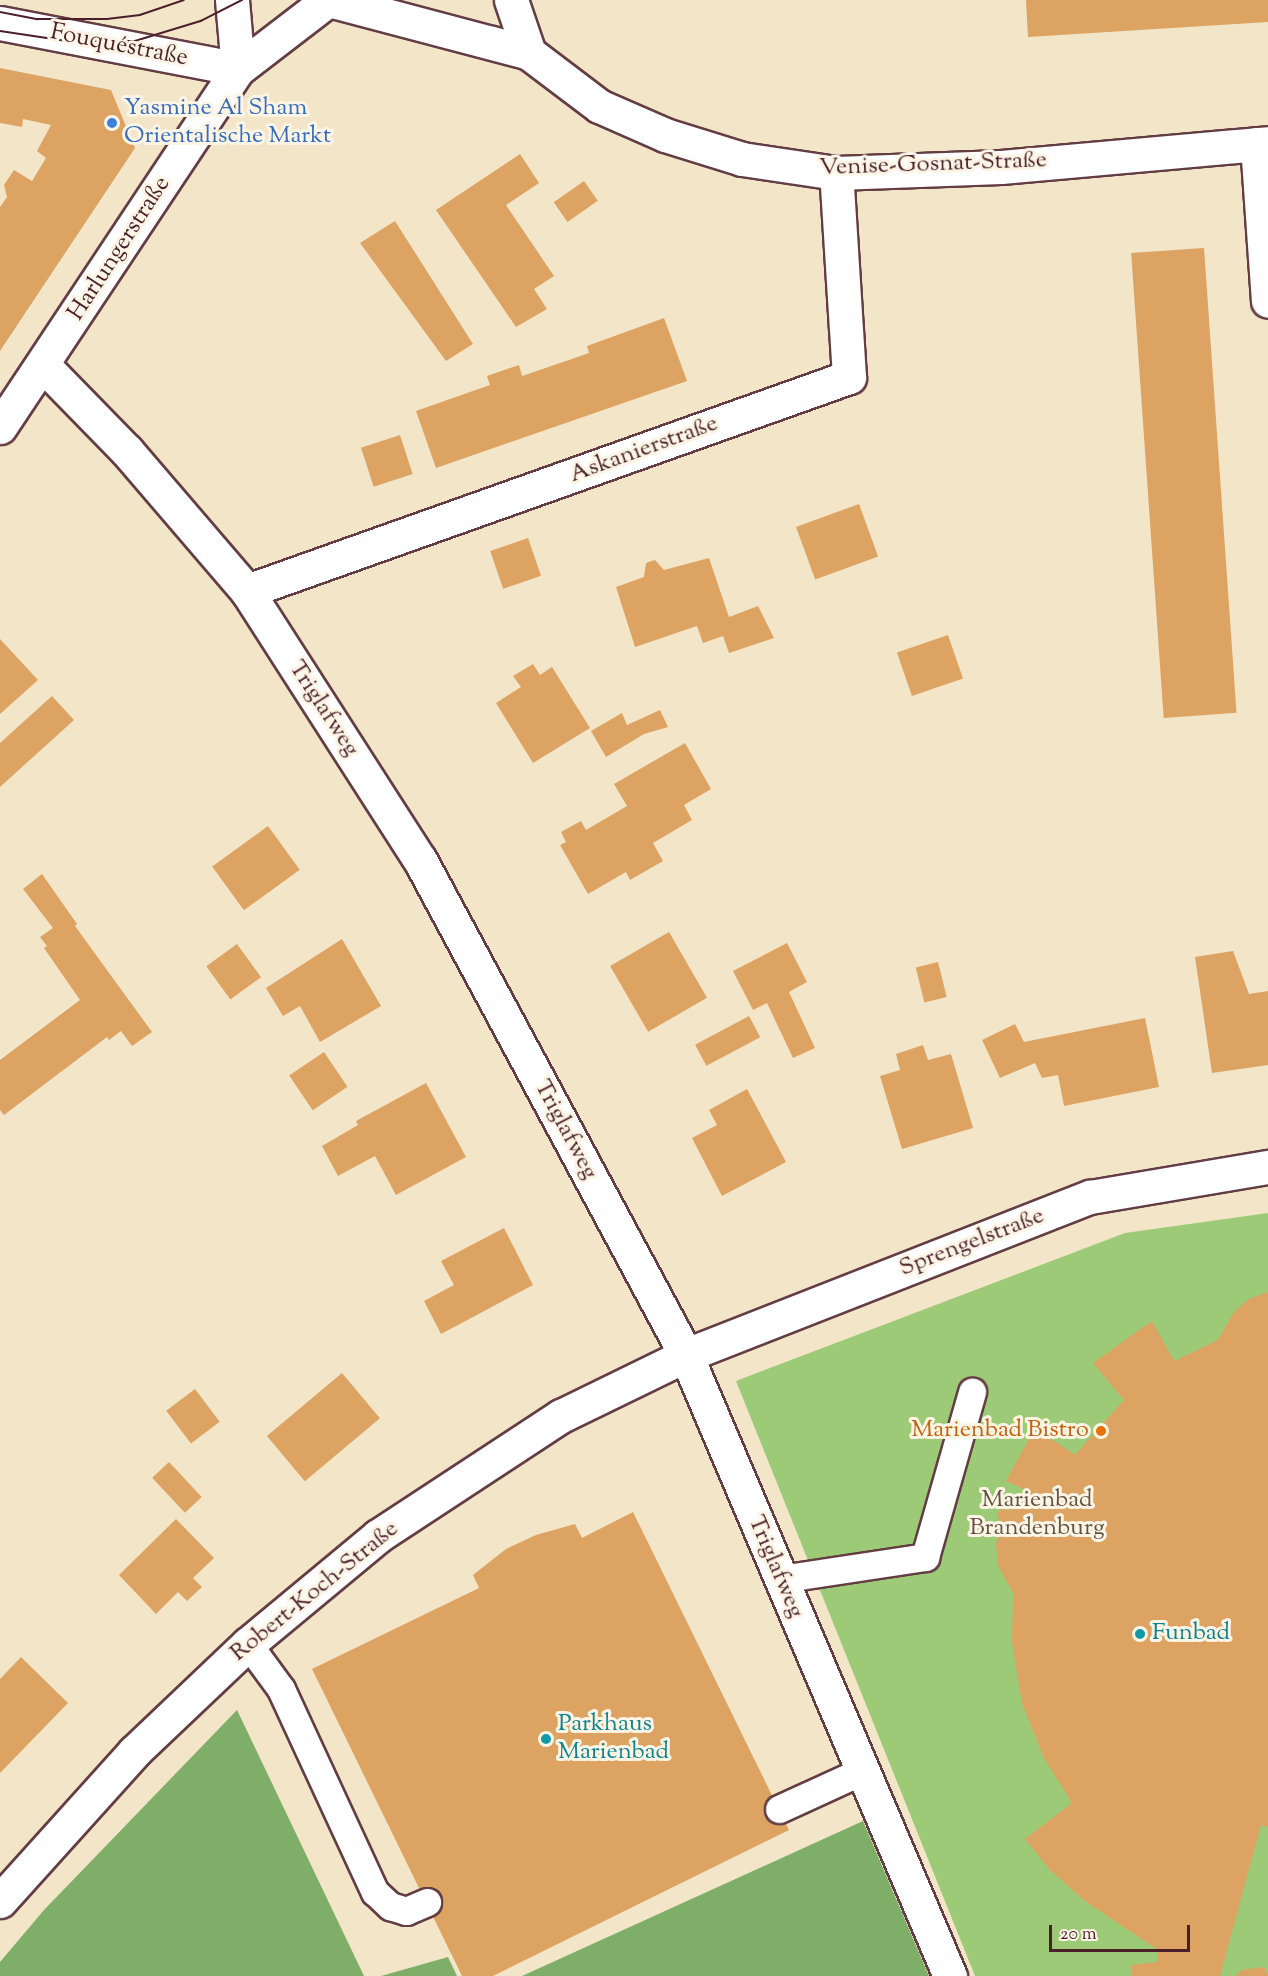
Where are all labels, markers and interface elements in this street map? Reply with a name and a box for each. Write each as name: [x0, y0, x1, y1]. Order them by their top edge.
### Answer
street label: Fouquéstraße: [48, 19, 190, 73]
place label: Yasmine Al Sham Orientalische Markt: [124, 95, 331, 151]
marker: Yasmine Al Sham Orientalische Markt: [105, 116, 119, 130]
street label: Venise-Gosnat-Straße: [819, 147, 1047, 183]
street label: Harlungerstraße: [63, 171, 177, 327]
street label: Askanierstraße: [566, 410, 722, 490]
street label: Triglafweg: [281, 656, 365, 762]
street label: Triglafweg: [527, 1075, 603, 1185]
street label: Sprengelstraße: [896, 1202, 1048, 1284]
place label: Marienbad Bistro: [911, 1417, 1089, 1445]
marker: Marienbad Bistro: [1094, 1424, 1108, 1438]
park label: Marienbad Brandenburg: [969, 1487, 1105, 1543]
street label: Triglafweg: [741, 1512, 809, 1622]
street label: Robert-Koch-Straße: [225, 1515, 405, 1669]
place label: Funbad: [1152, 1620, 1230, 1648]
marker: Funbad: [1133, 1627, 1147, 1641]
place label: Parkhaus Marienbad: [558, 1711, 669, 1767]
marker: Parkhaus Marienbad: [539, 1732, 553, 1746]
scale bar: [1052, 1913, 1193, 1951]
text: 20 m: [1060, 1922, 1097, 1948]

